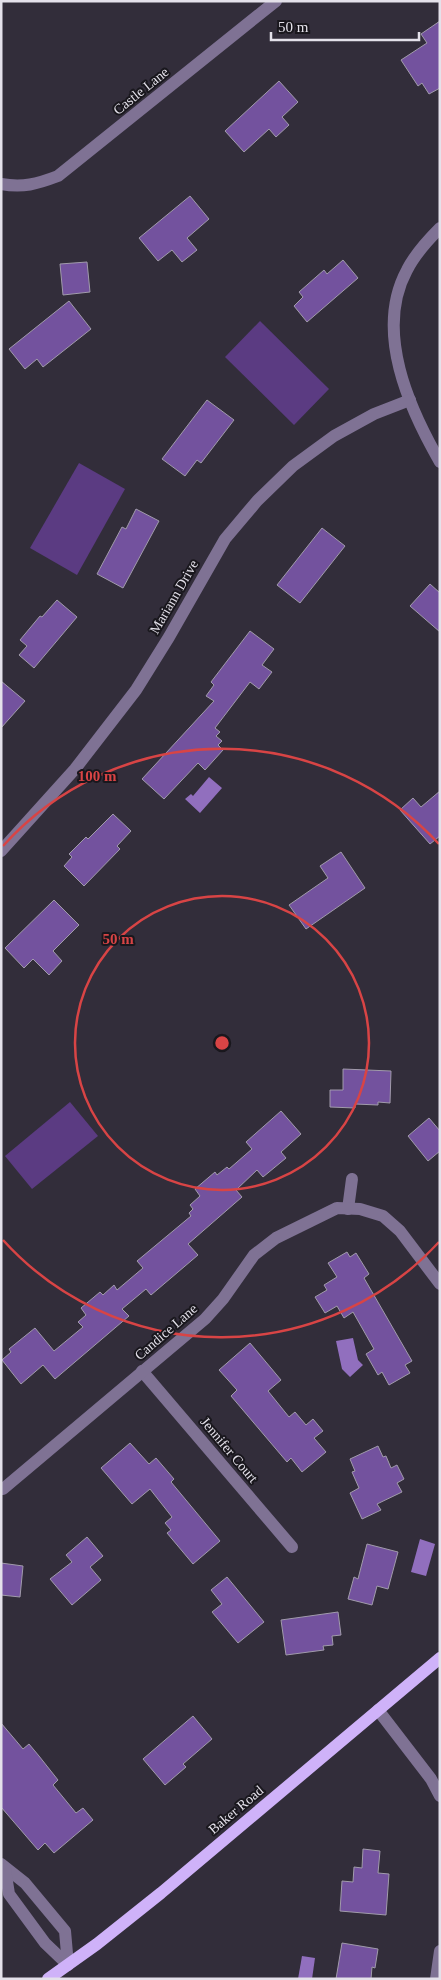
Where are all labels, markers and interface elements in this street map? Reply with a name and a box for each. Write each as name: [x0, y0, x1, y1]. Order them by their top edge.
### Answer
scale bar: [271, 10, 418, 42]
text: 50 m: [278, 19, 309, 35]
street label: Castle Lane: [110, 64, 172, 118]
street label: Mariann Drive: [147, 557, 201, 637]
text: 100 m: [78, 768, 117, 784]
text: 50 m: [102, 931, 134, 947]
centre of rings: [213, 1034, 231, 1052]
street label: Candice Lane: [132, 1301, 200, 1363]
street label: Jennifer Court: [197, 1414, 261, 1486]
street label: Baker Road: [206, 1783, 266, 1837]

